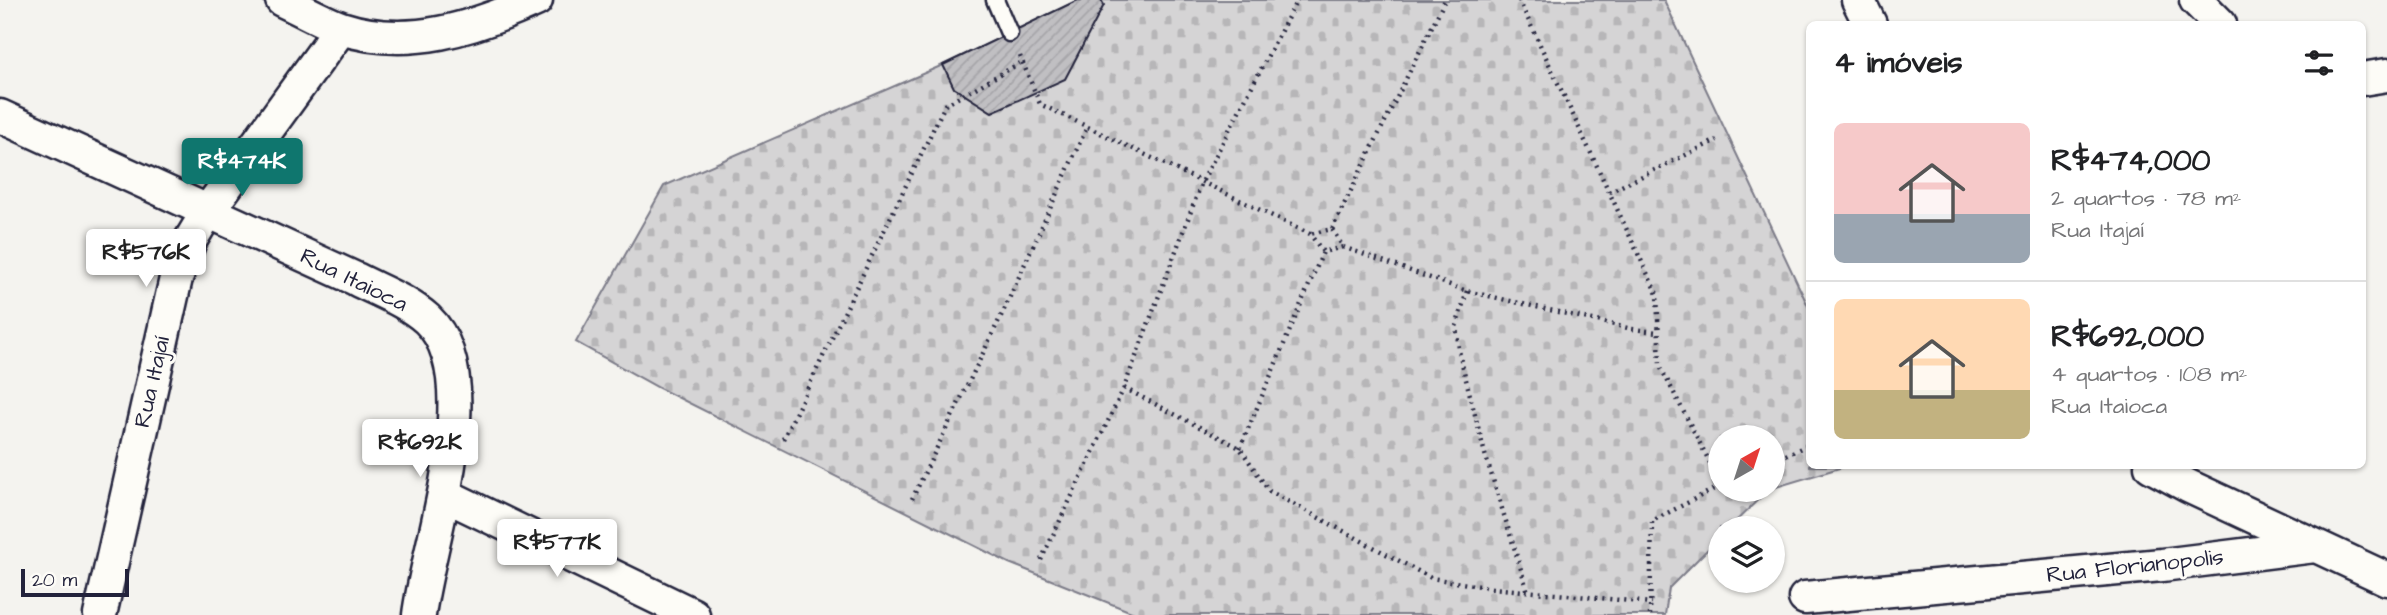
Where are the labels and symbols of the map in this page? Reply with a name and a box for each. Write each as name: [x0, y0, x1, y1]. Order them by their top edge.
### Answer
pin: R$474K: [185, 138, 299, 198]
pin: R$576K: [89, 230, 203, 289]
street label: Rua Itaioca: [295, 240, 413, 320]
street label: Rua Itajaí: [126, 333, 178, 431]
pin: R$692K: [363, 420, 477, 479]
north arrow: [1708, 425, 1785, 502]
pin: R$577K: [500, 520, 614, 579]
street label: Rua Florianopolis: [2045, 541, 2225, 591]
scale bar: [21, 566, 130, 598]

